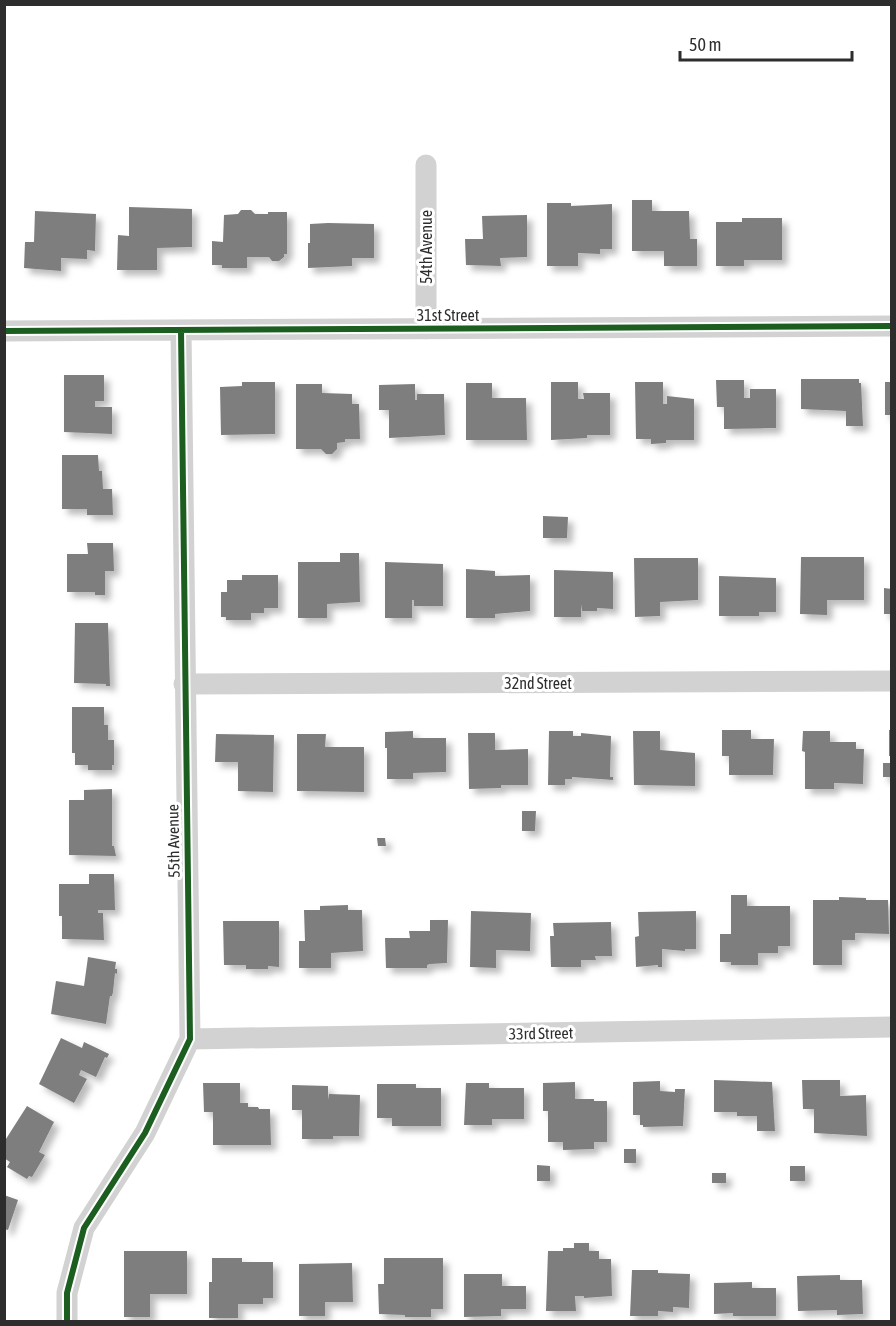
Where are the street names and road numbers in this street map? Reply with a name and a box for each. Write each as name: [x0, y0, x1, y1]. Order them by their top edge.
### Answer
street label: 54th Avenue: [417, 210, 435, 284]
street label: 31st Street: [417, 306, 480, 324]
street label: 32nd Street: [504, 674, 572, 692]
street label: 55th Avenue: [163, 804, 183, 878]
street label: 33rd Street: [509, 1023, 574, 1043]

